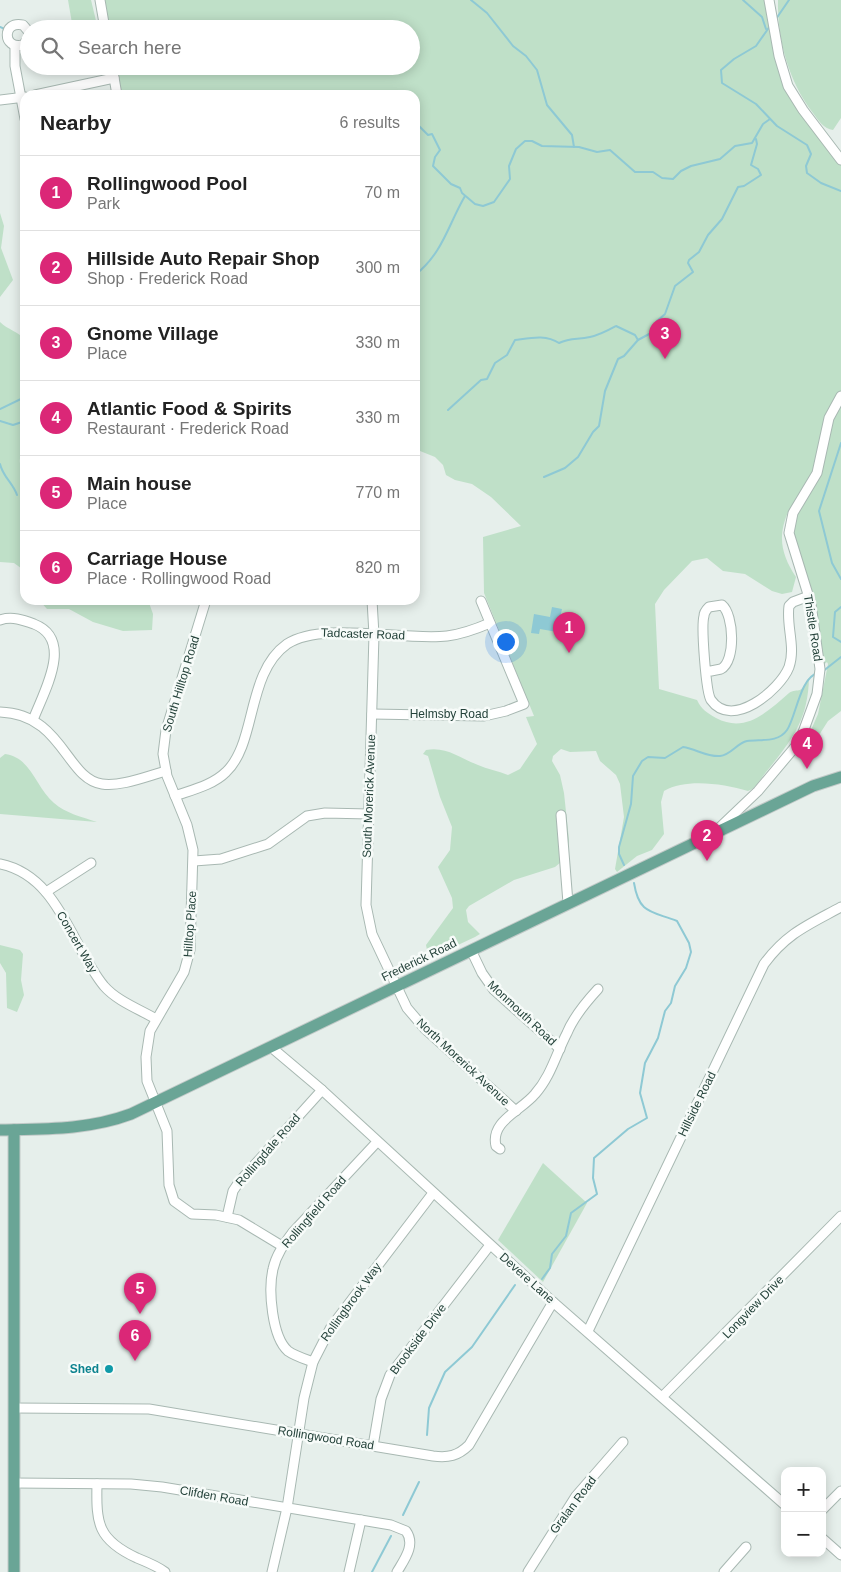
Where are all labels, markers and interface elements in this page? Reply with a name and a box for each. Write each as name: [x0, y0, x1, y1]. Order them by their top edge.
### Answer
search box: [20, 20, 420, 75]
icon: search: [38, 34, 66, 62]
text: Search here: [78, 37, 182, 58]
text: Nearby: [40, 111, 111, 134]
text: 6 results: [340, 114, 400, 131]
text: Rollingwood Pool: [87, 173, 247, 194]
text: 1: [52, 184, 60, 201]
text: 70 m: [364, 184, 400, 201]
text: Park: [87, 195, 120, 212]
text: Hillside Auto Repair Shop: [87, 248, 320, 269]
text: 2: [52, 259, 60, 276]
text: 300 m: [356, 259, 400, 276]
text: Shop · Frederick Road: [87, 270, 248, 287]
pin: 3: [649, 318, 681, 359]
text: Gnome Village: [87, 323, 219, 344]
text: 3: [52, 334, 60, 351]
text: 330 m: [356, 334, 400, 351]
text: Place: [87, 345, 127, 362]
text: Atlantic Food & Spirits: [87, 398, 292, 419]
text: 4: [52, 409, 60, 426]
text: 330 m: [356, 409, 400, 426]
text: Restaurant · Frederick Road: [87, 420, 289, 437]
text: Main house: [87, 473, 192, 494]
text: 5: [52, 484, 60, 501]
text: 770 m: [356, 484, 400, 501]
text: Place: [87, 495, 127, 512]
text: Carriage House: [87, 548, 227, 569]
text: 6: [52, 559, 60, 576]
text: 820 m: [356, 559, 400, 576]
text: Place · Rollingwood Road: [87, 570, 271, 587]
street label: Thistle Road: [801, 594, 825, 662]
pin: 1: [553, 612, 585, 653]
street label: Tadcaster Road: [321, 626, 405, 642]
your location: [493, 629, 519, 655]
street label: South Hilltop Road: [160, 634, 202, 734]
street label: Helmsby Road: [410, 707, 488, 721]
pin: 4: [791, 728, 823, 769]
street label: South Morerick Avenue: [360, 734, 378, 858]
pin: 2: [691, 820, 723, 861]
street label: Hilltop Place: [181, 890, 199, 958]
street label: Concert Way: [54, 909, 100, 975]
street label: Frederick Road: [379, 936, 459, 984]
street label: Monmouth Road: [485, 978, 559, 1048]
street label: North Morerick Avenue: [414, 1015, 513, 1109]
street label: Hillside Road: [675, 1069, 719, 1139]
street label: Rollingdale Road: [233, 1111, 303, 1189]
street label: Rollingfield Road: [279, 1173, 349, 1251]
street label: Devere Lane: [497, 1250, 557, 1306]
street label: Rollingbrook Way: [318, 1260, 384, 1344]
street label: Longview Drive: [719, 1272, 787, 1341]
pin: 5: [124, 1273, 156, 1314]
street label: Brookside Drive: [387, 1301, 449, 1377]
pin: 6: [119, 1320, 151, 1361]
place label: Shed: [70, 1362, 99, 1376]
marker: Shed: [103, 1363, 115, 1375]
street label: Rollingwood Road: [277, 1423, 375, 1453]
map controls: [781, 1467, 826, 1557]
button: +: [781, 1467, 826, 1512]
street label: Gralan Road: [547, 1474, 599, 1536]
street label: Clifden Road: [179, 1483, 249, 1509]
button: −: [781, 1512, 826, 1557]

